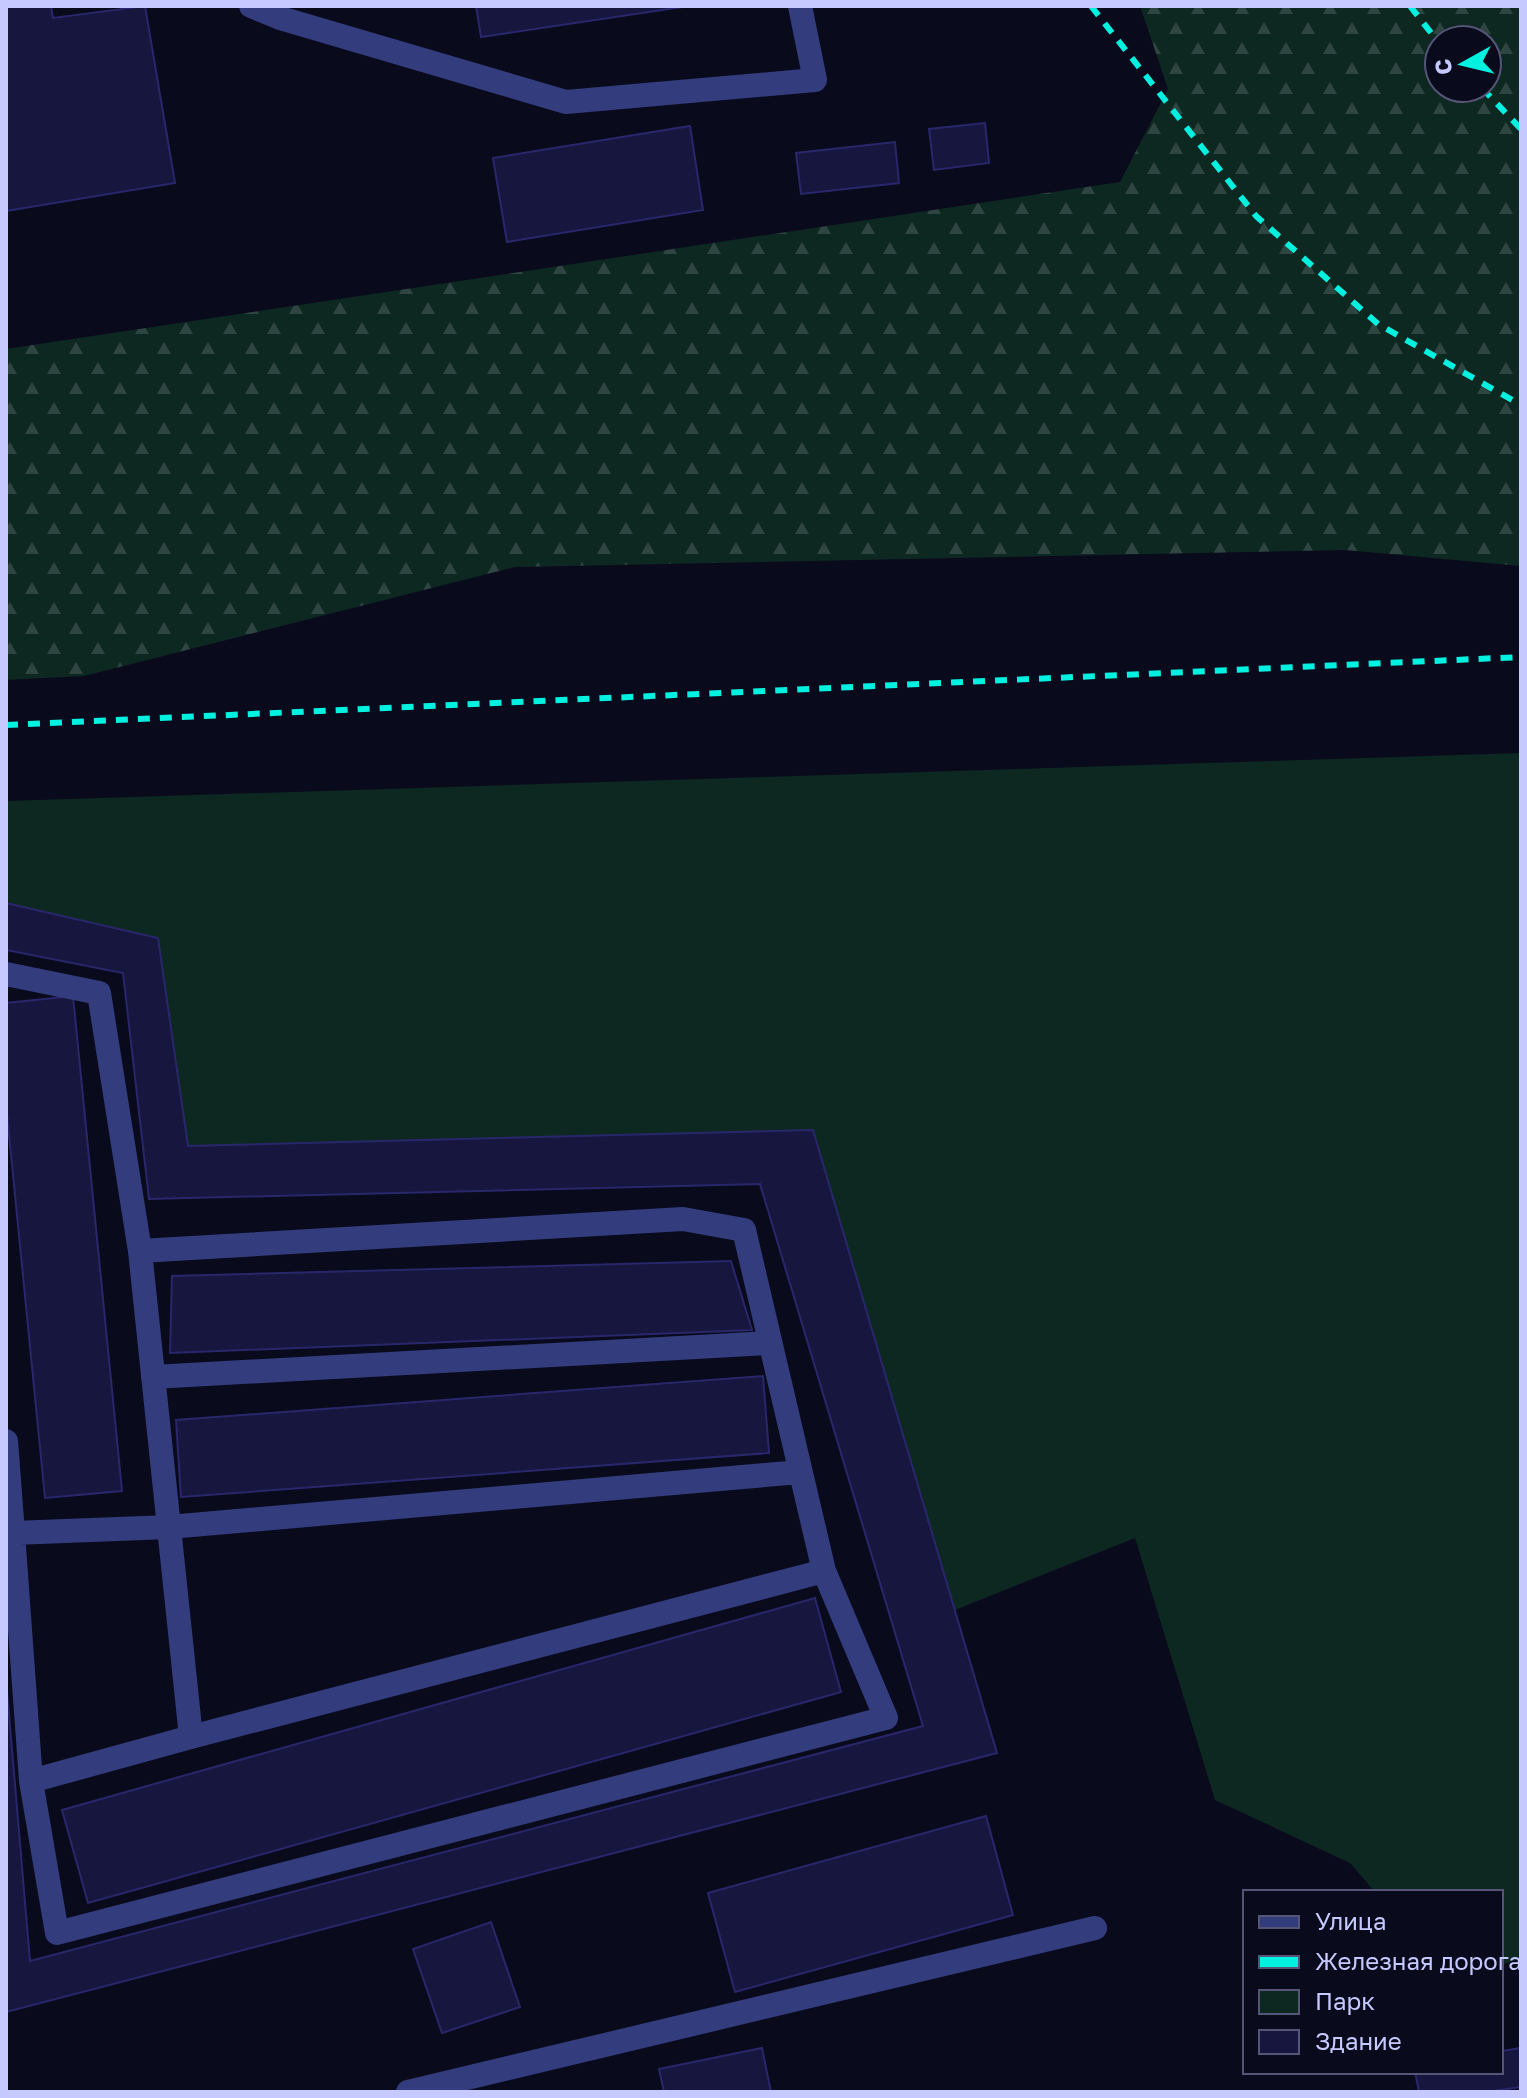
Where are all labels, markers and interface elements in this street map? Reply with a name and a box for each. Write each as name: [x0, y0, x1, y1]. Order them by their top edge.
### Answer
north arrow: [1423, 24, 1503, 104]
text: С: [1428, 57, 1457, 76]
legend: [1243, 1890, 1503, 2074]
text: Улица: [1315, 1906, 1387, 1935]
text: Железная дорога: [1315, 1946, 1522, 1975]
text: Парк: [1315, 1986, 1375, 2015]
text: Здание: [1315, 2026, 1402, 2055]

